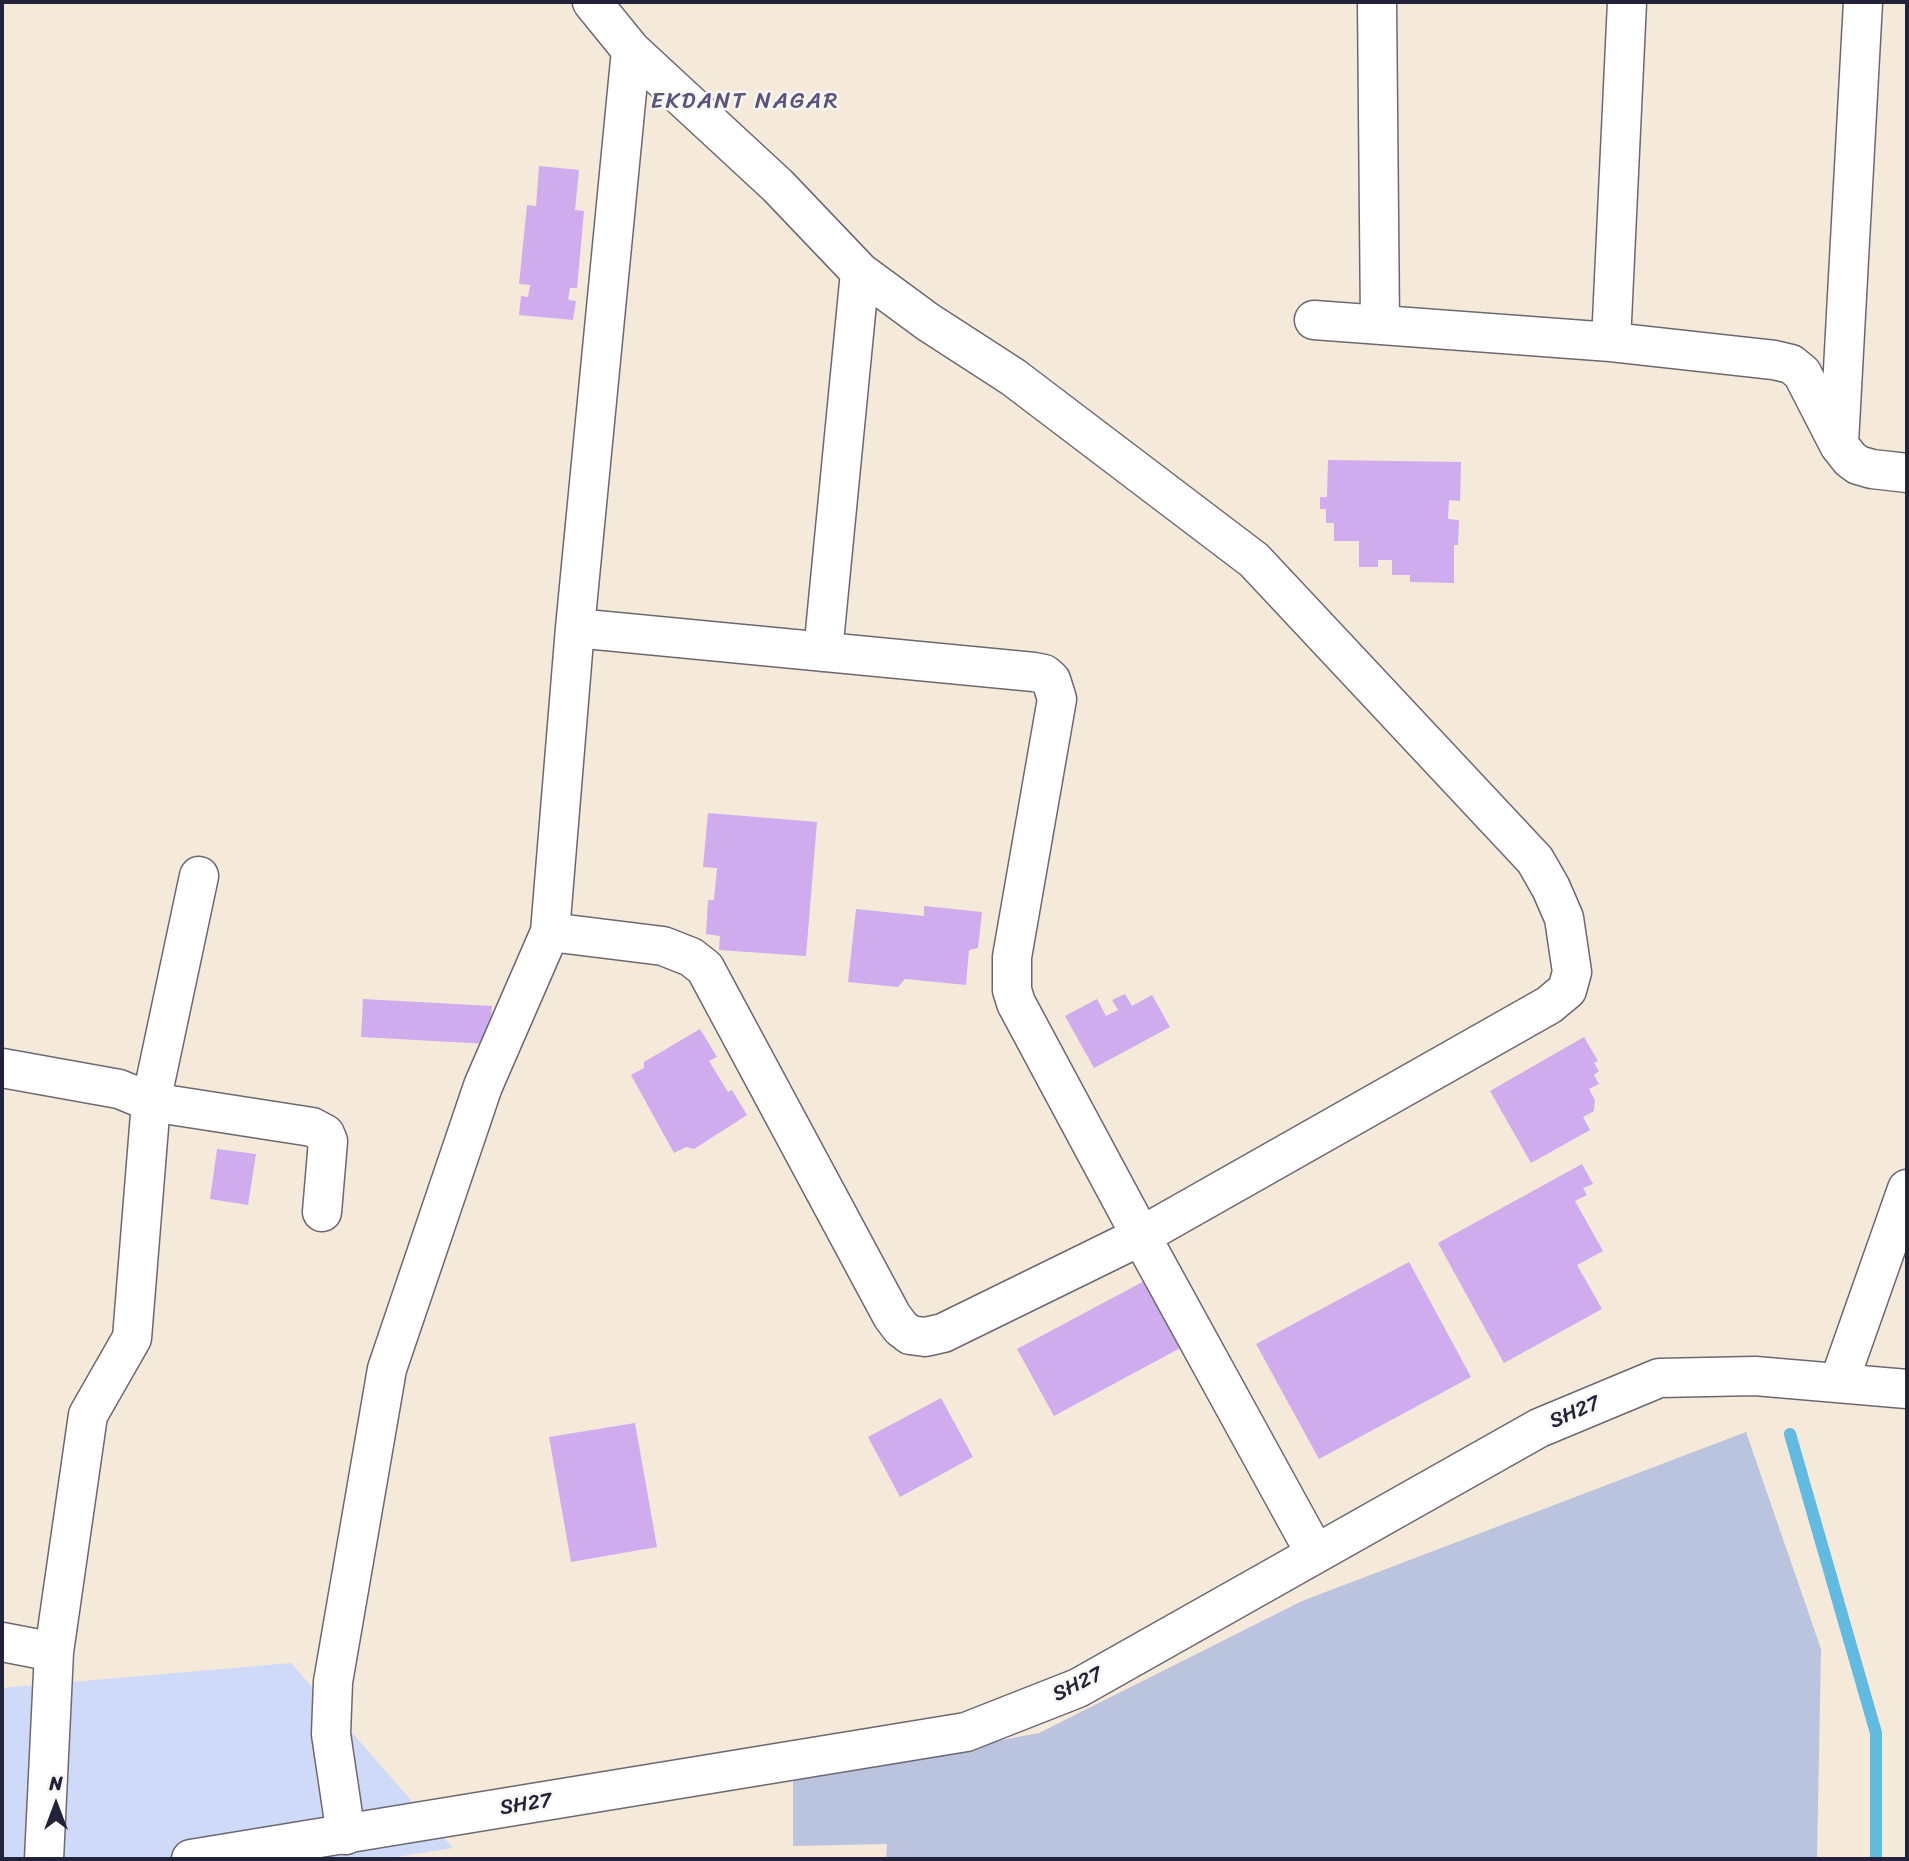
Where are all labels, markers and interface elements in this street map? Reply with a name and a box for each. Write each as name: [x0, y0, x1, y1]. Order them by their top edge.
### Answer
district label: EKDANT NAGAR: [652, 88, 838, 116]
street label: SH27: [1546, 1391, 1604, 1435]
street label: SH27: [1049, 1662, 1107, 1708]
text: N: [49, 1767, 63, 1800]
north arrow: [21, 1770, 91, 1840]
street label: SH27: [498, 1788, 554, 1822]

